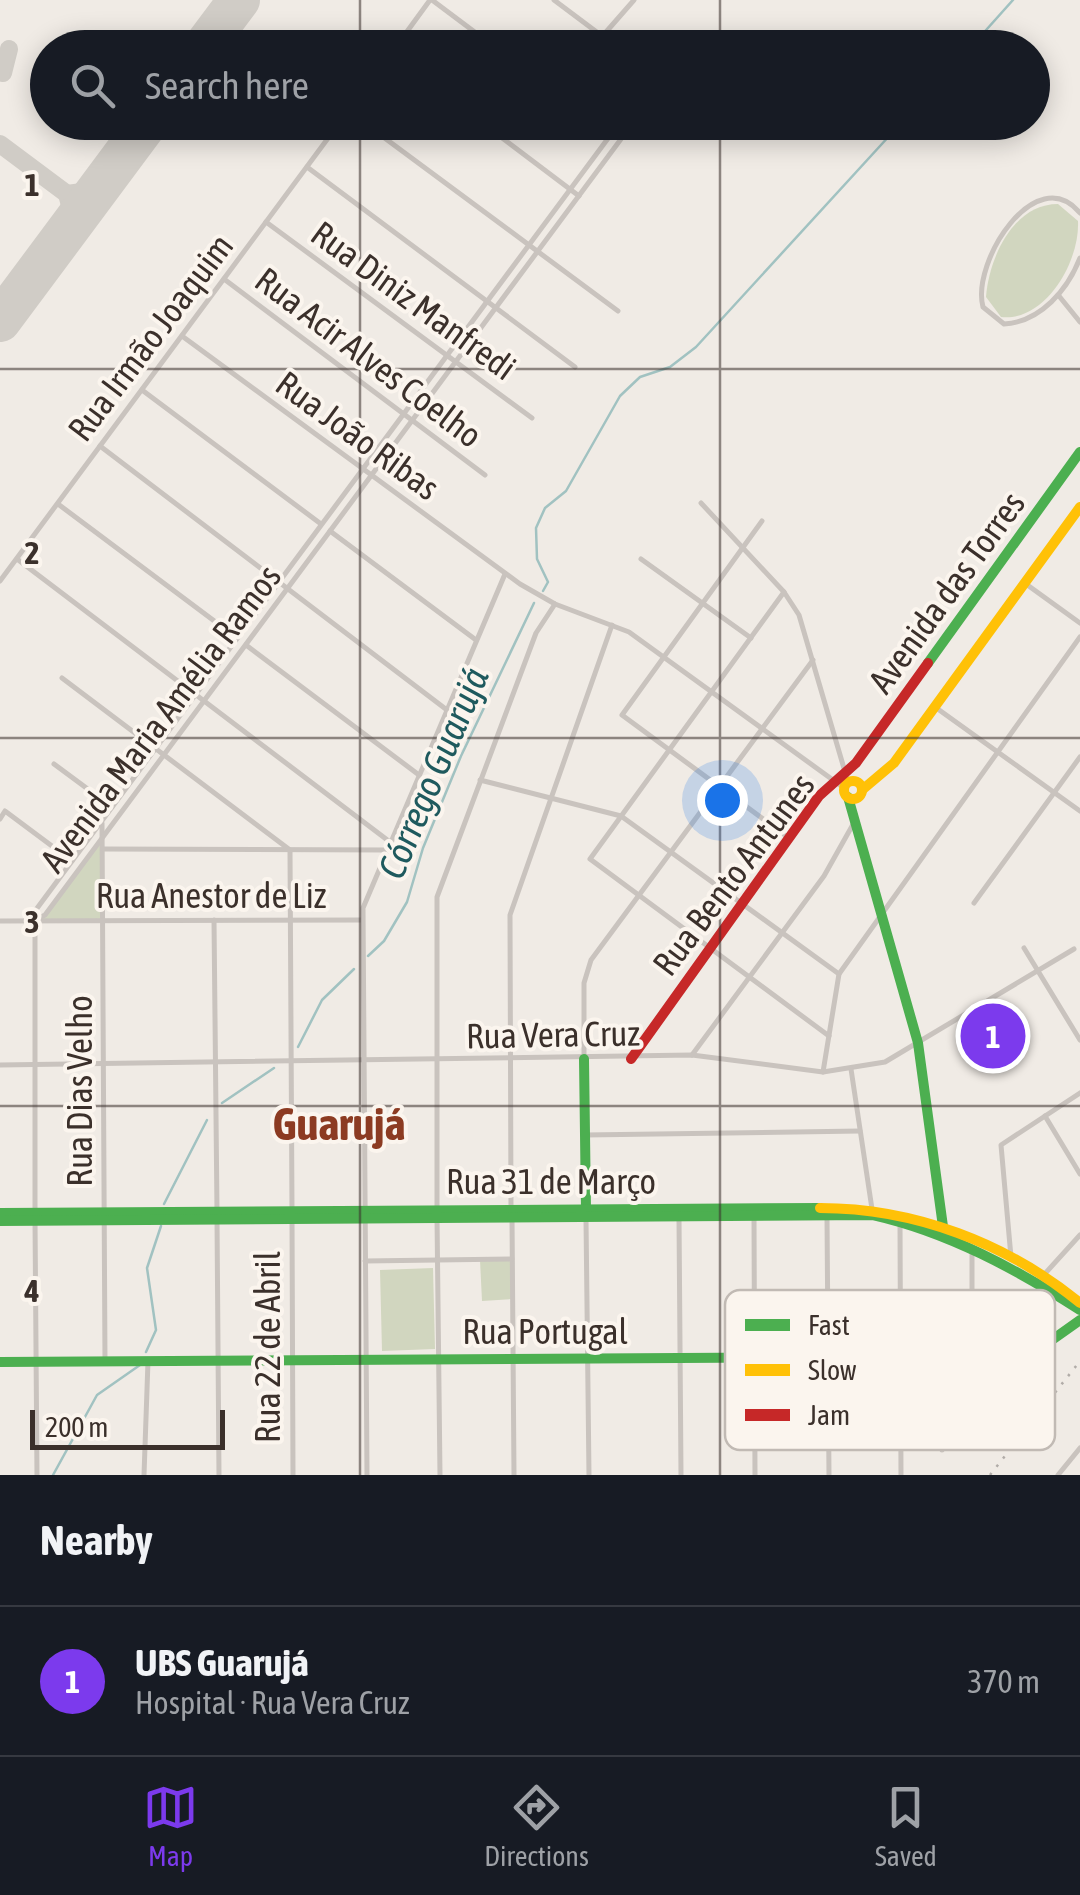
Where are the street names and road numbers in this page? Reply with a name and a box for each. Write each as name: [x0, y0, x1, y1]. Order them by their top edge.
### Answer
street label: Rua Diniz Manfredi: [304, 213, 524, 387]
street label: Rua Irmão Joaquim: [59, 226, 241, 448]
street label: Rua Acir Alves Coelho: [248, 259, 490, 455]
street label: Rua João Ribas: [269, 363, 447, 507]
street label: Avenida das Torres: [860, 484, 1032, 700]
street label: Avenida Maria Amélia Ramos: [32, 557, 288, 879]
street label: Rua Bento Antunes: [644, 765, 822, 983]
street label: Rua Anestor de Liz: [96, 875, 327, 915]
street label: Rua Dias Velho: [59, 995, 99, 1187]
street label: Rua Vera Cruz: [466, 1012, 641, 1056]
street label: Rua 31 de Março: [446, 1161, 656, 1201]
street label: Rua 22 de Abril: [247, 1251, 287, 1443]
street label: Rua Portugal: [462, 1311, 628, 1351]

